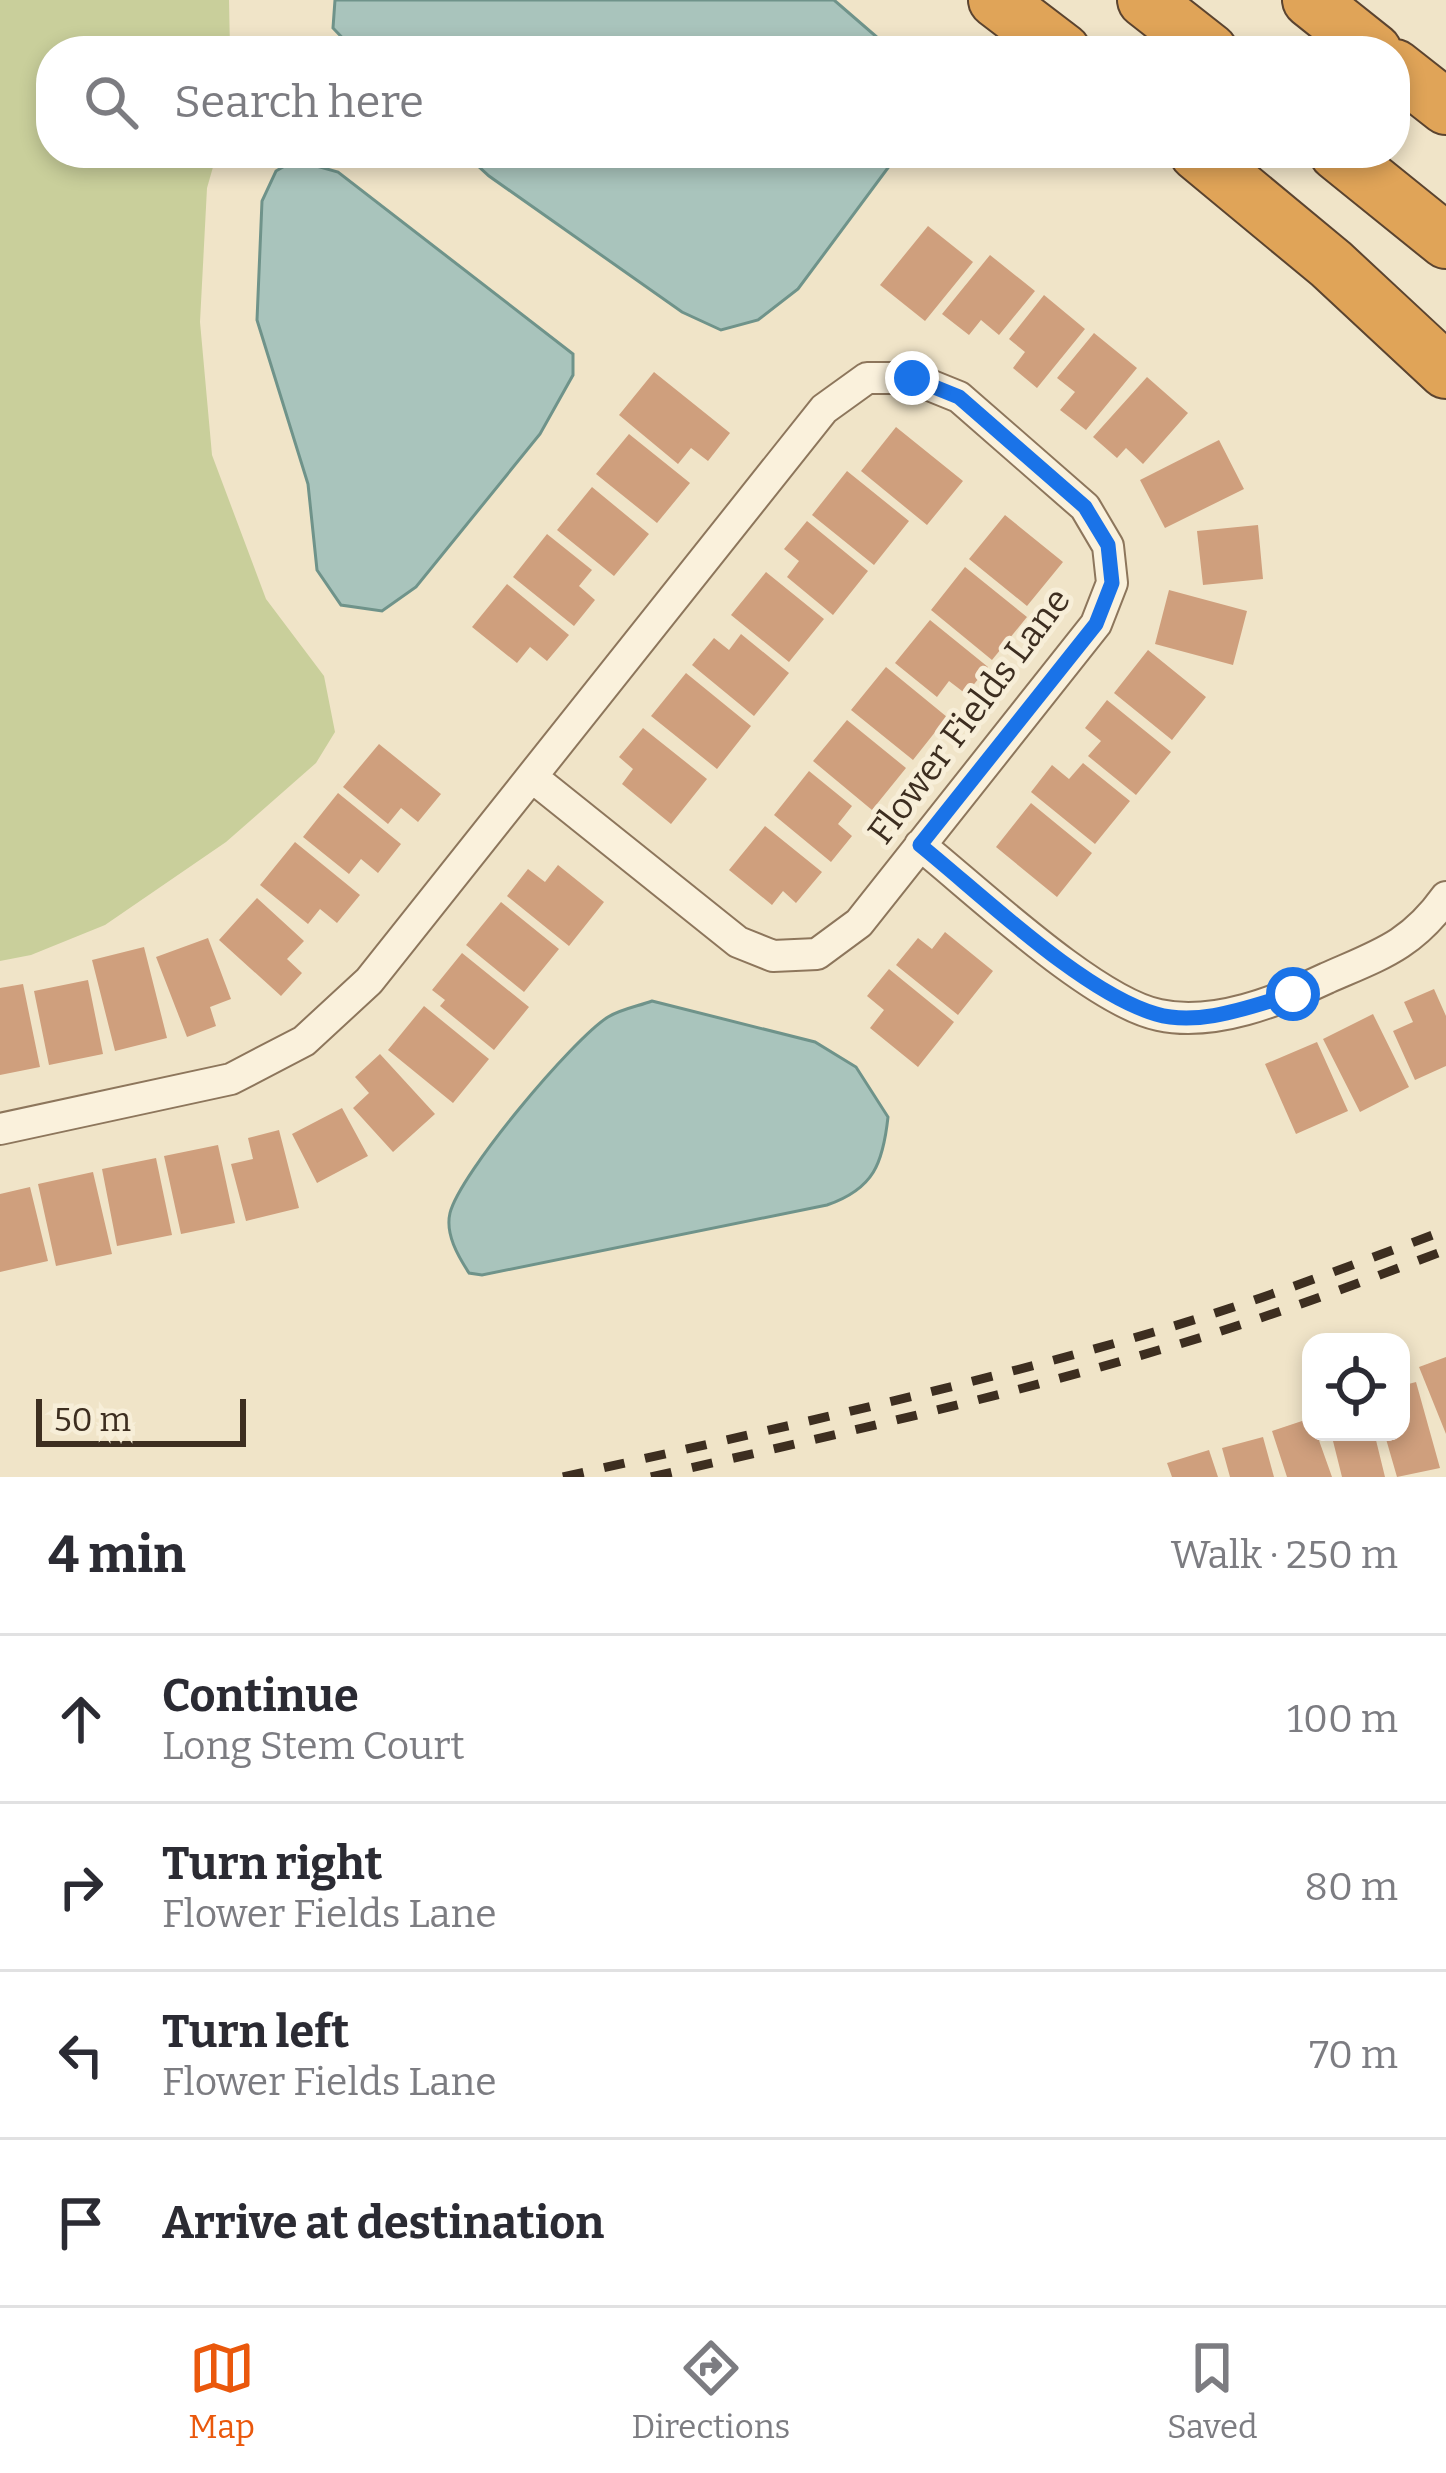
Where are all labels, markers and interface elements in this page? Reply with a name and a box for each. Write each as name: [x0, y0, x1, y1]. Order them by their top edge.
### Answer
search box: [36, 36, 1410, 168]
icon: search: [78, 69, 144, 135]
text: Search here: [174, 75, 424, 129]
route end: [885, 351, 939, 405]
street label: Flower Fields Lane: [858, 579, 1080, 853]
route start: [1266, 967, 1320, 1021]
map controls: [1302, 1333, 1410, 1441]
button: locate: [1302, 1333, 1410, 1441]
scale bar: [36, 1393, 246, 1446]
text: 50 m: [54, 1400, 131, 1440]
text: 4 min: [48, 1524, 186, 1586]
text: Walk · 250 m: [1171, 1532, 1398, 1578]
text: Continue: [162, 1669, 359, 1723]
icon: ahead: [48, 1686, 114, 1752]
text: 100 m: [1287, 1696, 1398, 1742]
text: Long Stem Court: [162, 1723, 465, 1769]
text: Turn right: [162, 1837, 382, 1891]
icon: right: [48, 1854, 114, 1920]
text: 80 m: [1305, 1864, 1398, 1910]
text: Flower Fields Lane: [162, 1891, 497, 1937]
text: Turn left: [162, 2005, 349, 2059]
icon: left: [48, 2022, 114, 2088]
text: 70 m: [1309, 2032, 1398, 2078]
text: Flower Fields Lane: [162, 2059, 497, 2105]
icon: arrive: [48, 2190, 114, 2256]
text: Arrive at destination: [162, 2196, 604, 2250]
tab: Map: [188, 2335, 255, 2447]
tab: Directions: [632, 2335, 790, 2447]
tab: Saved: [1167, 2335, 1258, 2447]

